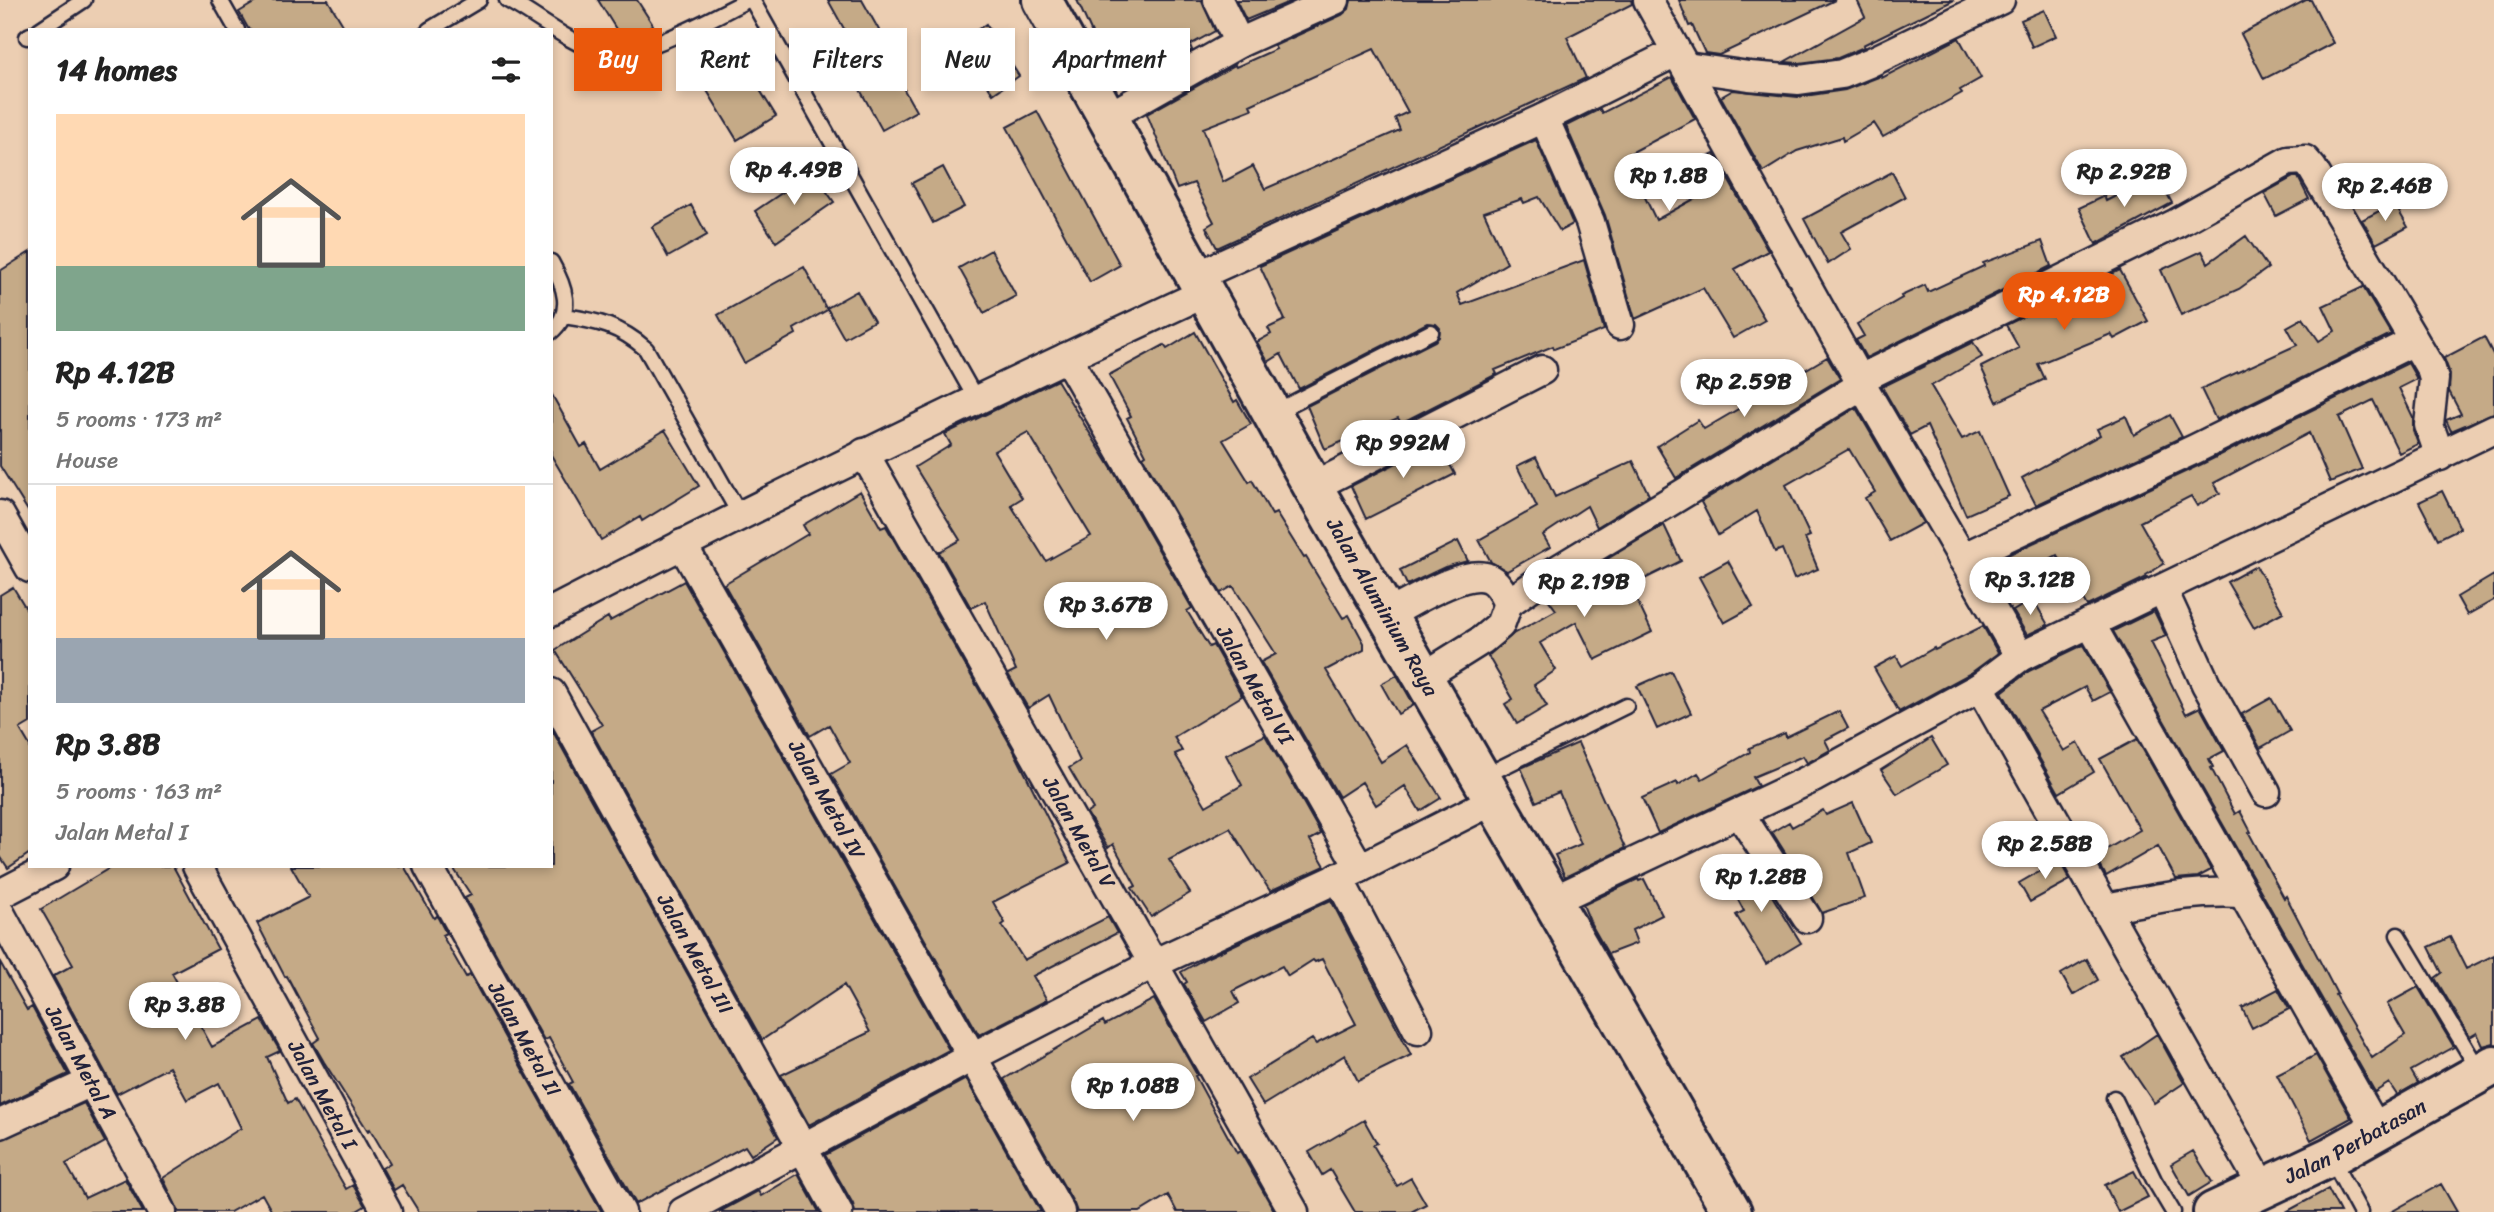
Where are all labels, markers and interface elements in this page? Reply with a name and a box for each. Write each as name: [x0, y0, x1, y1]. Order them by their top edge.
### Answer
chip: Buy: [574, 28, 662, 91]
chip: Rent: [676, 28, 775, 91]
chip: Filters: [789, 28, 907, 91]
chip: New: [921, 28, 1015, 91]
chip: Apartment: [1029, 28, 1190, 91]
text: 14 homes: [56, 43, 177, 97]
icon: filters: [487, 51, 525, 89]
pin: Rp 4.49B: [722, 148, 866, 207]
text: Rp 4.49B: [746, 149, 842, 190]
pin: Rp 2.92B: [2052, 150, 2196, 209]
text: Rp 2.92B: [2077, 151, 2171, 192]
pin: Rp 1.8B: [1604, 154, 1734, 213]
text: Rp 1.8B: [1630, 155, 1708, 196]
icon: home: [228, 160, 354, 286]
pin: Rp 2.46B: [2313, 164, 2457, 223]
text: Rp 2.46B: [2338, 165, 2432, 206]
pin: Rp 4.12B: [1992, 272, 2136, 332]
text: Rp 4.12B: [2018, 274, 2110, 315]
text: Rp 4.12B: [56, 345, 175, 399]
pin: Rp 2.59B: [1672, 360, 1816, 419]
text: Rp 2.59B: [1697, 361, 1792, 402]
text: 5 rooms · 173 m²: [56, 399, 222, 440]
pin: Rp 992M: [1338, 420, 1468, 480]
text: Rp 992M: [1356, 422, 1450, 463]
text: House: [56, 440, 118, 481]
street label: Jalan Aluminium Raya: [1315, 509, 1449, 704]
icon: home: [228, 532, 354, 658]
pin: Rp 3.12B: [1958, 558, 2102, 617]
text: Rp 3.12B: [1985, 559, 2075, 600]
pin: Rp 2.19B: [1512, 560, 1656, 619]
text: Rp 2.19B: [1539, 561, 1629, 602]
pin: Rp 3.67B: [1034, 582, 1178, 642]
text: Rp 3.67B: [1060, 584, 1152, 625]
street label: Jalan Metal VI: [1205, 617, 1305, 754]
text: Rp 3.8B: [56, 717, 161, 771]
street label: Jalan Metal IV: [777, 732, 876, 868]
street label: Jalan Metal V: [1031, 768, 1127, 897]
text: 5 rooms · 163 m²: [56, 771, 222, 812]
text: Jalan Metal I: [56, 812, 188, 853]
pin: Rp 2.58B: [1973, 822, 2117, 881]
text: Rp 2.58B: [1998, 823, 2092, 864]
pin: Rp 1.28B: [1689, 855, 1833, 914]
text: Rp 1.28B: [1716, 856, 1806, 897]
street label: Jalan Metal III: [646, 885, 744, 1022]
street label: Jalan Metal II: [476, 973, 572, 1104]
pin: Rp 3.8B: [120, 982, 250, 1042]
text: Rp 3.8B: [145, 984, 225, 1025]
street label: Jalan Metal A: [34, 997, 128, 1127]
street label: Jalan Metal I: [276, 1032, 369, 1158]
pin: Rp 1.08B: [1061, 1064, 1205, 1123]
text: Rp 1.08B: [1087, 1065, 1179, 1106]
street label: Jalan Perbatasan: [2277, 1087, 2434, 1195]

